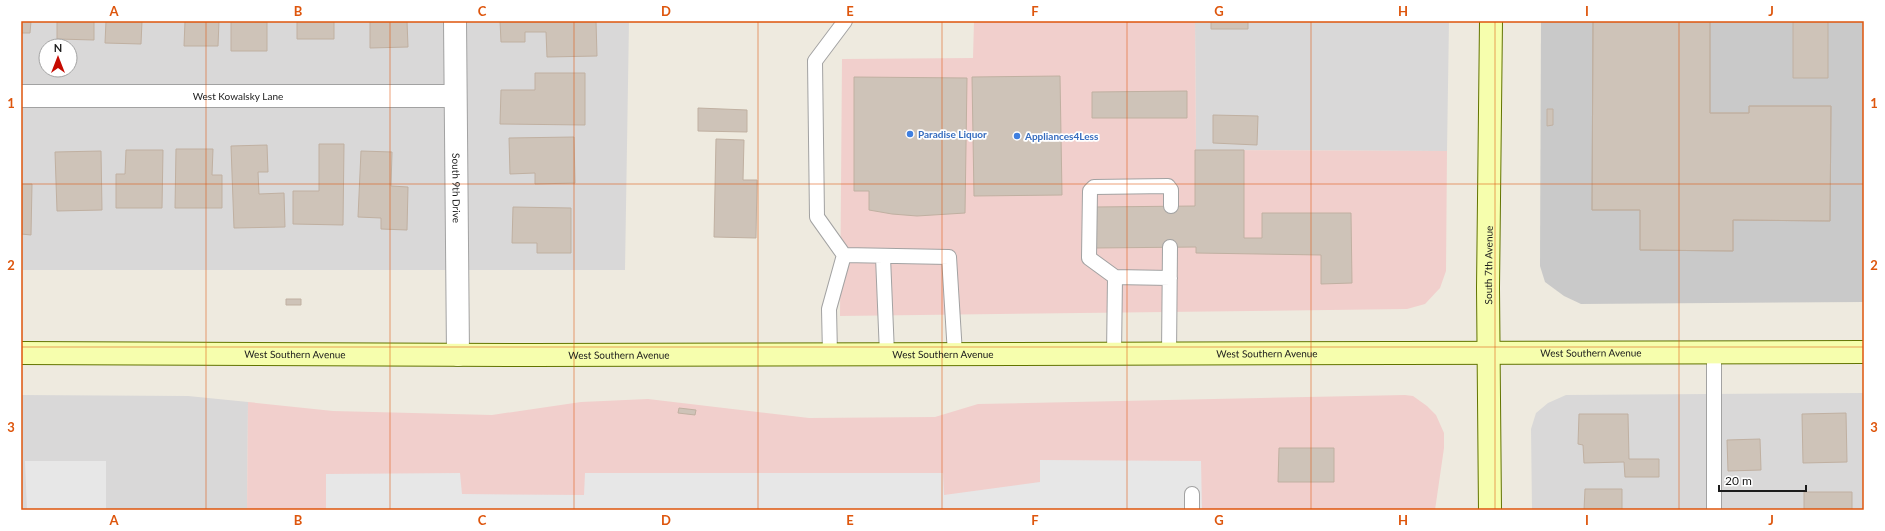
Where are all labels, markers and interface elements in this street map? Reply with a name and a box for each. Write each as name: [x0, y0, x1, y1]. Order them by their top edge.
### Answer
text: A: [108, 3, 119, 19]
text: B: [294, 3, 303, 19]
text: C: [478, 3, 487, 19]
text: D: [661, 3, 671, 19]
text: E: [846, 3, 854, 19]
text: F: [1031, 3, 1039, 19]
text: G: [1214, 3, 1224, 19]
text: H: [1398, 3, 1408, 19]
text: I: [1585, 3, 1589, 19]
text: J: [1768, 3, 1774, 19]
north arrow: [38, 38, 78, 78]
text: N: [54, 41, 62, 54]
street label: West Kowalsky Lane: [193, 90, 283, 102]
text: 1: [7, 95, 15, 111]
text: 1: [1870, 95, 1878, 111]
place label: Paradise Liquor: [918, 128, 987, 140]
marker: Paradise Liquor: [905, 129, 915, 139]
place label: Appliances4Less: [1024, 130, 1099, 142]
marker: Appliances4Less: [1012, 131, 1022, 141]
street label: South 9th Drive: [450, 153, 463, 223]
street label: South 7th Avenue: [1482, 226, 1495, 304]
text: 2: [7, 257, 15, 273]
text: 2: [1870, 257, 1878, 273]
street label: West Southern Avenue: [1216, 347, 1318, 359]
street label: West Southern Avenue: [1540, 347, 1642, 359]
street label: West Southern Avenue: [244, 348, 346, 360]
street label: West Southern Avenue: [892, 348, 994, 360]
street label: West Southern Avenue: [568, 349, 670, 361]
text: 3: [7, 419, 15, 435]
text: 3: [1870, 419, 1878, 435]
scale bar: [1719, 467, 1806, 493]
text: 20 m: [1725, 473, 1752, 488]
text: A: [108, 512, 119, 528]
text: B: [294, 512, 303, 528]
text: C: [478, 512, 487, 528]
text: D: [661, 512, 671, 528]
text: E: [846, 512, 854, 528]
text: F: [1031, 512, 1039, 528]
text: G: [1214, 512, 1224, 528]
text: H: [1398, 512, 1408, 528]
text: I: [1585, 512, 1589, 528]
text: J: [1768, 512, 1774, 528]

